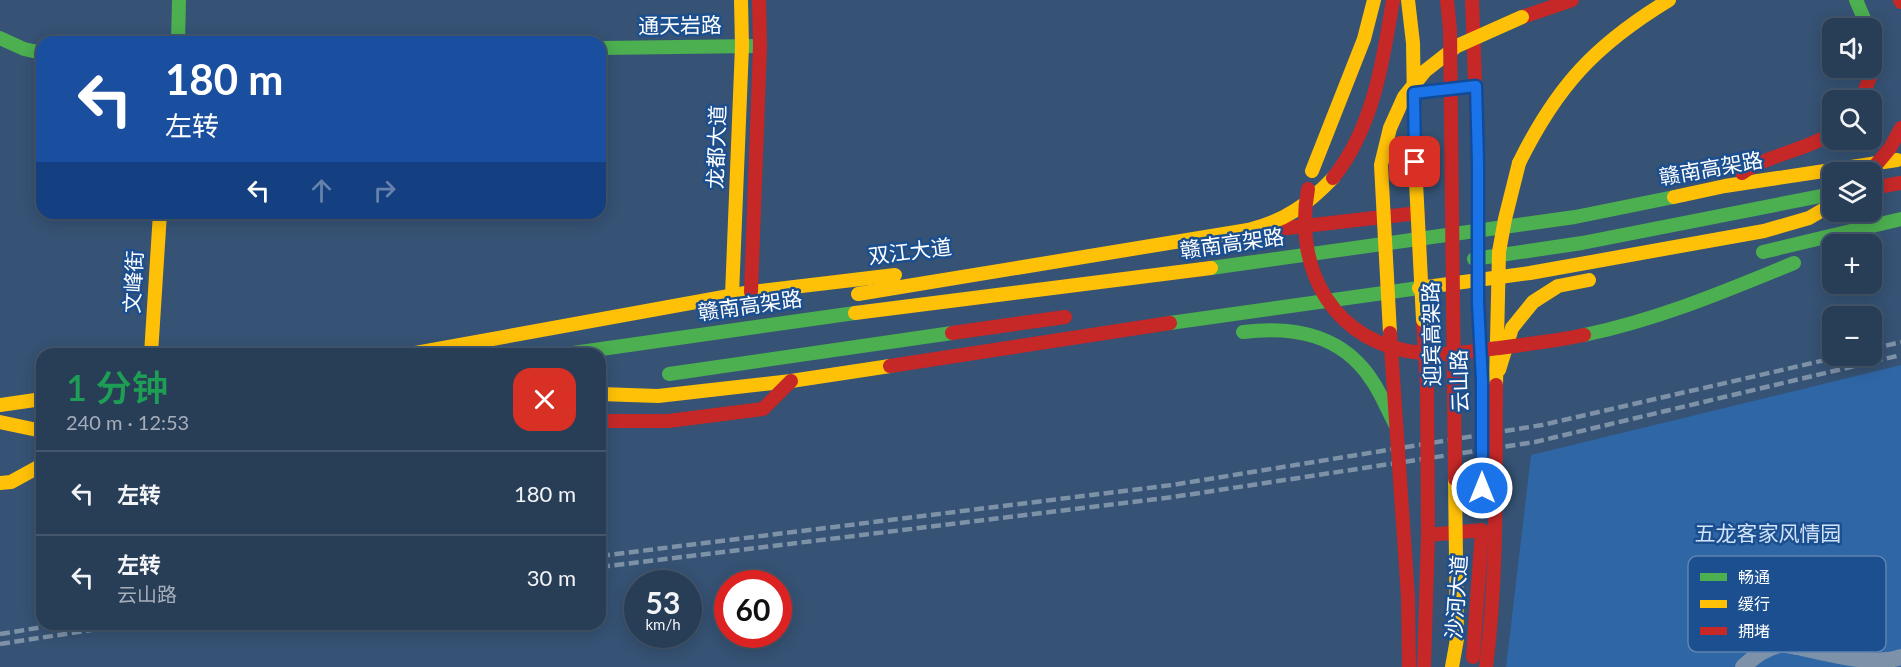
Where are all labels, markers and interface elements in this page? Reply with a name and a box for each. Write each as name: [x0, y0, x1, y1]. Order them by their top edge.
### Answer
street label: 通天岩路: [638, 11, 722, 38]
map controls: [1822, 18, 1882, 366]
button: sound: [1822, 18, 1882, 78]
text: 180 m: [165, 54, 283, 104]
icon: left: [66, 60, 144, 138]
button: search: [1822, 90, 1882, 150]
street label: 龙都大道: [702, 105, 729, 189]
text: 左转: [165, 109, 219, 142]
pin: [1389, 136, 1440, 187]
icon: arrive: [1398, 145, 1431, 178]
street label: 赣南高架路: [1657, 146, 1765, 189]
button: layers: [1822, 162, 1882, 222]
icon: left: [242, 174, 275, 207]
icon: ahead: [305, 174, 338, 207]
icon: right: [368, 174, 401, 207]
street label: 赣南高架路: [1178, 223, 1286, 262]
street label: 双江大道: [867, 233, 953, 268]
button: +: [1822, 234, 1882, 294]
street label: 文峰街: [118, 250, 147, 314]
street label: 迎宾高架路: [1417, 281, 1444, 387]
street label: 赣南高架路: [696, 285, 804, 324]
button: −: [1822, 306, 1882, 366]
street label: 云山路: [1445, 349, 1472, 413]
text: 1 分钟: [66, 365, 168, 409]
button: close: [513, 368, 576, 431]
text: 240 m · 12:53: [66, 410, 189, 434]
position arrow: [1450, 456, 1514, 520]
icon: left: [66, 477, 99, 510]
text: 180 m: [514, 480, 576, 507]
text: 左转: [117, 481, 161, 508]
park label: 五龙客家风情园: [1695, 520, 1842, 545]
text: 左转: [117, 551, 161, 578]
street label: 沙河大道: [1440, 554, 1471, 640]
legend: [1688, 556, 1886, 652]
icon: left: [66, 561, 99, 594]
text: 30 m: [527, 564, 576, 591]
text: 畅通: [1738, 567, 1770, 586]
speed limit sign: 60: [714, 570, 792, 648]
text: 云山路: [117, 582, 177, 606]
text: 53: [646, 584, 680, 620]
text: 缓行: [1738, 594, 1770, 613]
text: km/h: [645, 615, 681, 633]
text: 拥堵: [1738, 621, 1770, 640]

